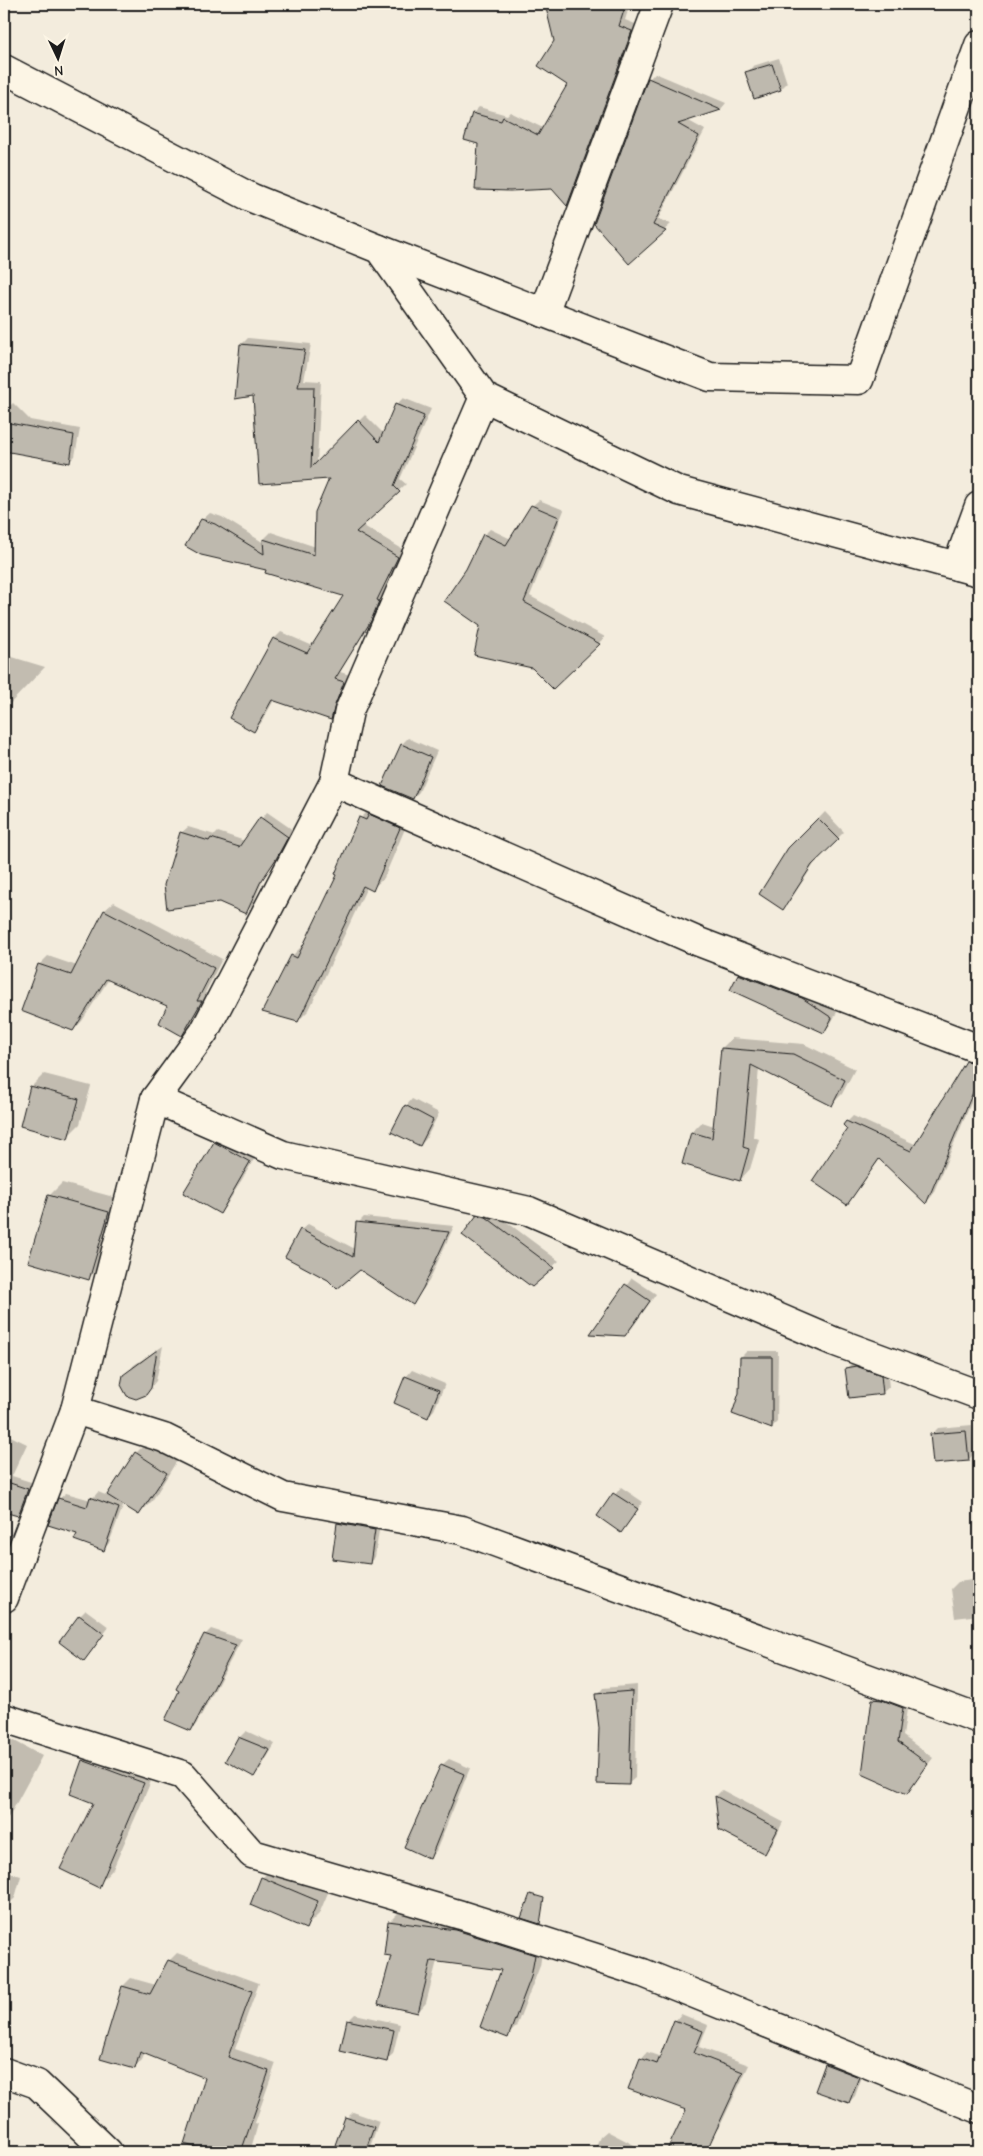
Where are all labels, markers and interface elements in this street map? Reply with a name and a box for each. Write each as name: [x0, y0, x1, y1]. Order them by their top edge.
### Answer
north arrow: [32, 32, 82, 82]
text: N: [54, 62, 64, 79]

